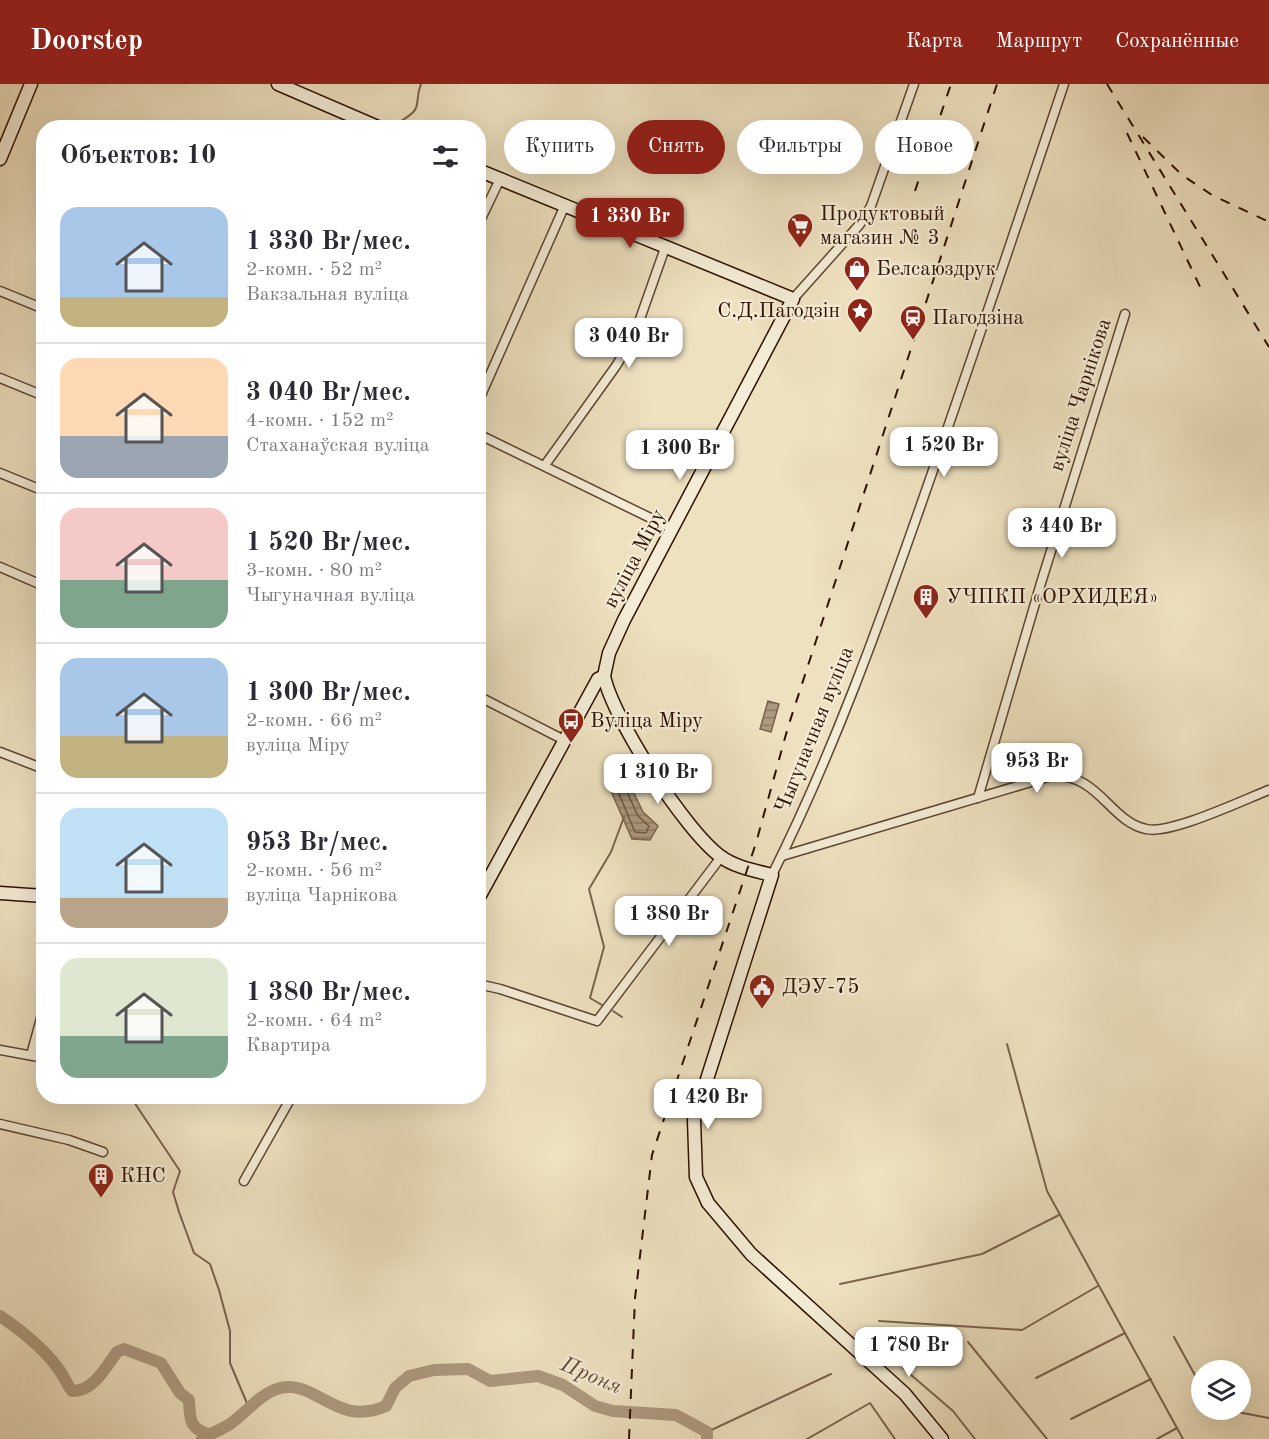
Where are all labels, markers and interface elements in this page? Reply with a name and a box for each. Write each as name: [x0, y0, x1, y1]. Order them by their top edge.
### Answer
text: Doorstep: [30, 28, 143, 56]
text: Карта: [906, 31, 963, 52]
text: Маршрут: [996, 31, 1082, 52]
text: Сохранённые: [1115, 31, 1239, 52]
chip: Купить: [504, 120, 615, 174]
chip: Снять: [627, 120, 725, 174]
chip: Фильтры: [737, 120, 863, 174]
chip: Новое: [875, 120, 974, 174]
icon: filters: [429, 140, 462, 173]
text: Объектов: 10: [60, 143, 216, 169]
pin: 1 330 Br: [568, 198, 692, 249]
place label: Продуктовый магазин № 3: [820, 204, 945, 249]
text: 1 330 Br: [590, 207, 670, 227]
supermarket icon: Продуктовый магазин № 3: [785, 211, 815, 249]
text: 1 330 Br/мес.: [246, 229, 411, 255]
icon: home: [108, 231, 180, 303]
shop icon: Белсаюздрук: [842, 254, 872, 292]
place label: Белсаюздрук: [876, 259, 996, 280]
text: 2-комн. · 52 m²: [246, 260, 382, 280]
text: Вакзальная вуліца: [246, 285, 409, 305]
place icon: С.Д.Пагодзін: [845, 296, 875, 334]
place label: С.Д.Пагодзін: [717, 301, 840, 322]
station icon: Пагодзіна: [898, 303, 928, 341]
place label: Пагодзіна: [932, 308, 1024, 329]
street label: вуліца Чарнікова: [1046, 316, 1116, 474]
pin: 3 040 Br: [567, 318, 691, 369]
text: 3 040 Br: [589, 327, 669, 347]
text: 3 040 Br/мес.: [246, 380, 411, 406]
icon: home: [108, 382, 180, 454]
text: 4-комн. · 152 m²: [246, 411, 394, 431]
pin: 1 520 Br: [882, 427, 1006, 478]
pin: 1 300 Br: [618, 430, 742, 481]
text: Стаханаўская вуліца: [246, 436, 430, 456]
text: 1 520 Br: [904, 436, 984, 456]
text: 1 300 Br: [640, 439, 720, 459]
street label: вуліца Міру: [600, 506, 670, 612]
pin: 3 440 Br: [1000, 508, 1124, 559]
text: 3 440 Br: [1022, 517, 1102, 537]
text: 1 520 Br/мес.: [246, 530, 411, 556]
icon: home: [108, 532, 180, 604]
text: 3-комн. · 80 m²: [246, 561, 382, 581]
building icon: УЧПКП «ОРХИДЕЯ»: [911, 582, 941, 620]
text: Чыгуначная вуліца: [246, 586, 415, 606]
place label: УЧПКП «ОРХИДЕЯ»: [946, 587, 1159, 608]
street label: Чыгуначная вуліца: [772, 644, 858, 816]
text: 1 300 Br/мес.: [246, 680, 411, 706]
icon: home: [108, 682, 180, 754]
bus stop icon: Вуліца Міру: [556, 706, 586, 744]
text: 2-комн. · 66 m²: [246, 711, 382, 731]
place label: Вуліца Міру: [590, 711, 703, 732]
text: вуліца Міру: [246, 736, 350, 756]
pin: 953 Br: [988, 743, 1086, 794]
text: 953 Br: [1005, 752, 1069, 772]
pin: 1 310 Br: [596, 754, 720, 805]
text: 1 310 Br: [618, 763, 698, 783]
text: 953 Br/мес.: [246, 830, 388, 856]
icon: home: [108, 832, 180, 904]
text: 2-комн. · 56 m²: [246, 861, 382, 881]
text: вуліца Чарнікова: [246, 886, 398, 906]
pin: 1 380 Br: [607, 896, 731, 947]
text: 1 380 Br: [629, 905, 709, 925]
public building icon: ДЭУ-75: [747, 972, 777, 1010]
place label: ДЭУ-75: [782, 977, 859, 998]
text: 1 380 Br/мес.: [246, 980, 411, 1006]
icon: home: [108, 982, 180, 1054]
text: 2-комн. · 64 m²: [246, 1011, 382, 1031]
text: Квартира: [246, 1036, 331, 1056]
pin: 1 420 Br: [646, 1079, 770, 1130]
text: 1 420 Br: [668, 1088, 748, 1108]
building icon: КНС: [86, 1161, 116, 1199]
place label: КНС: [120, 1166, 166, 1187]
pin: 1 780 Br: [847, 1327, 971, 1378]
text: 1 780 Br: [869, 1336, 949, 1356]
water label: Проня: [556, 1353, 625, 1399]
map controls: [1191, 1360, 1251, 1420]
button: layers: [1191, 1360, 1251, 1420]

